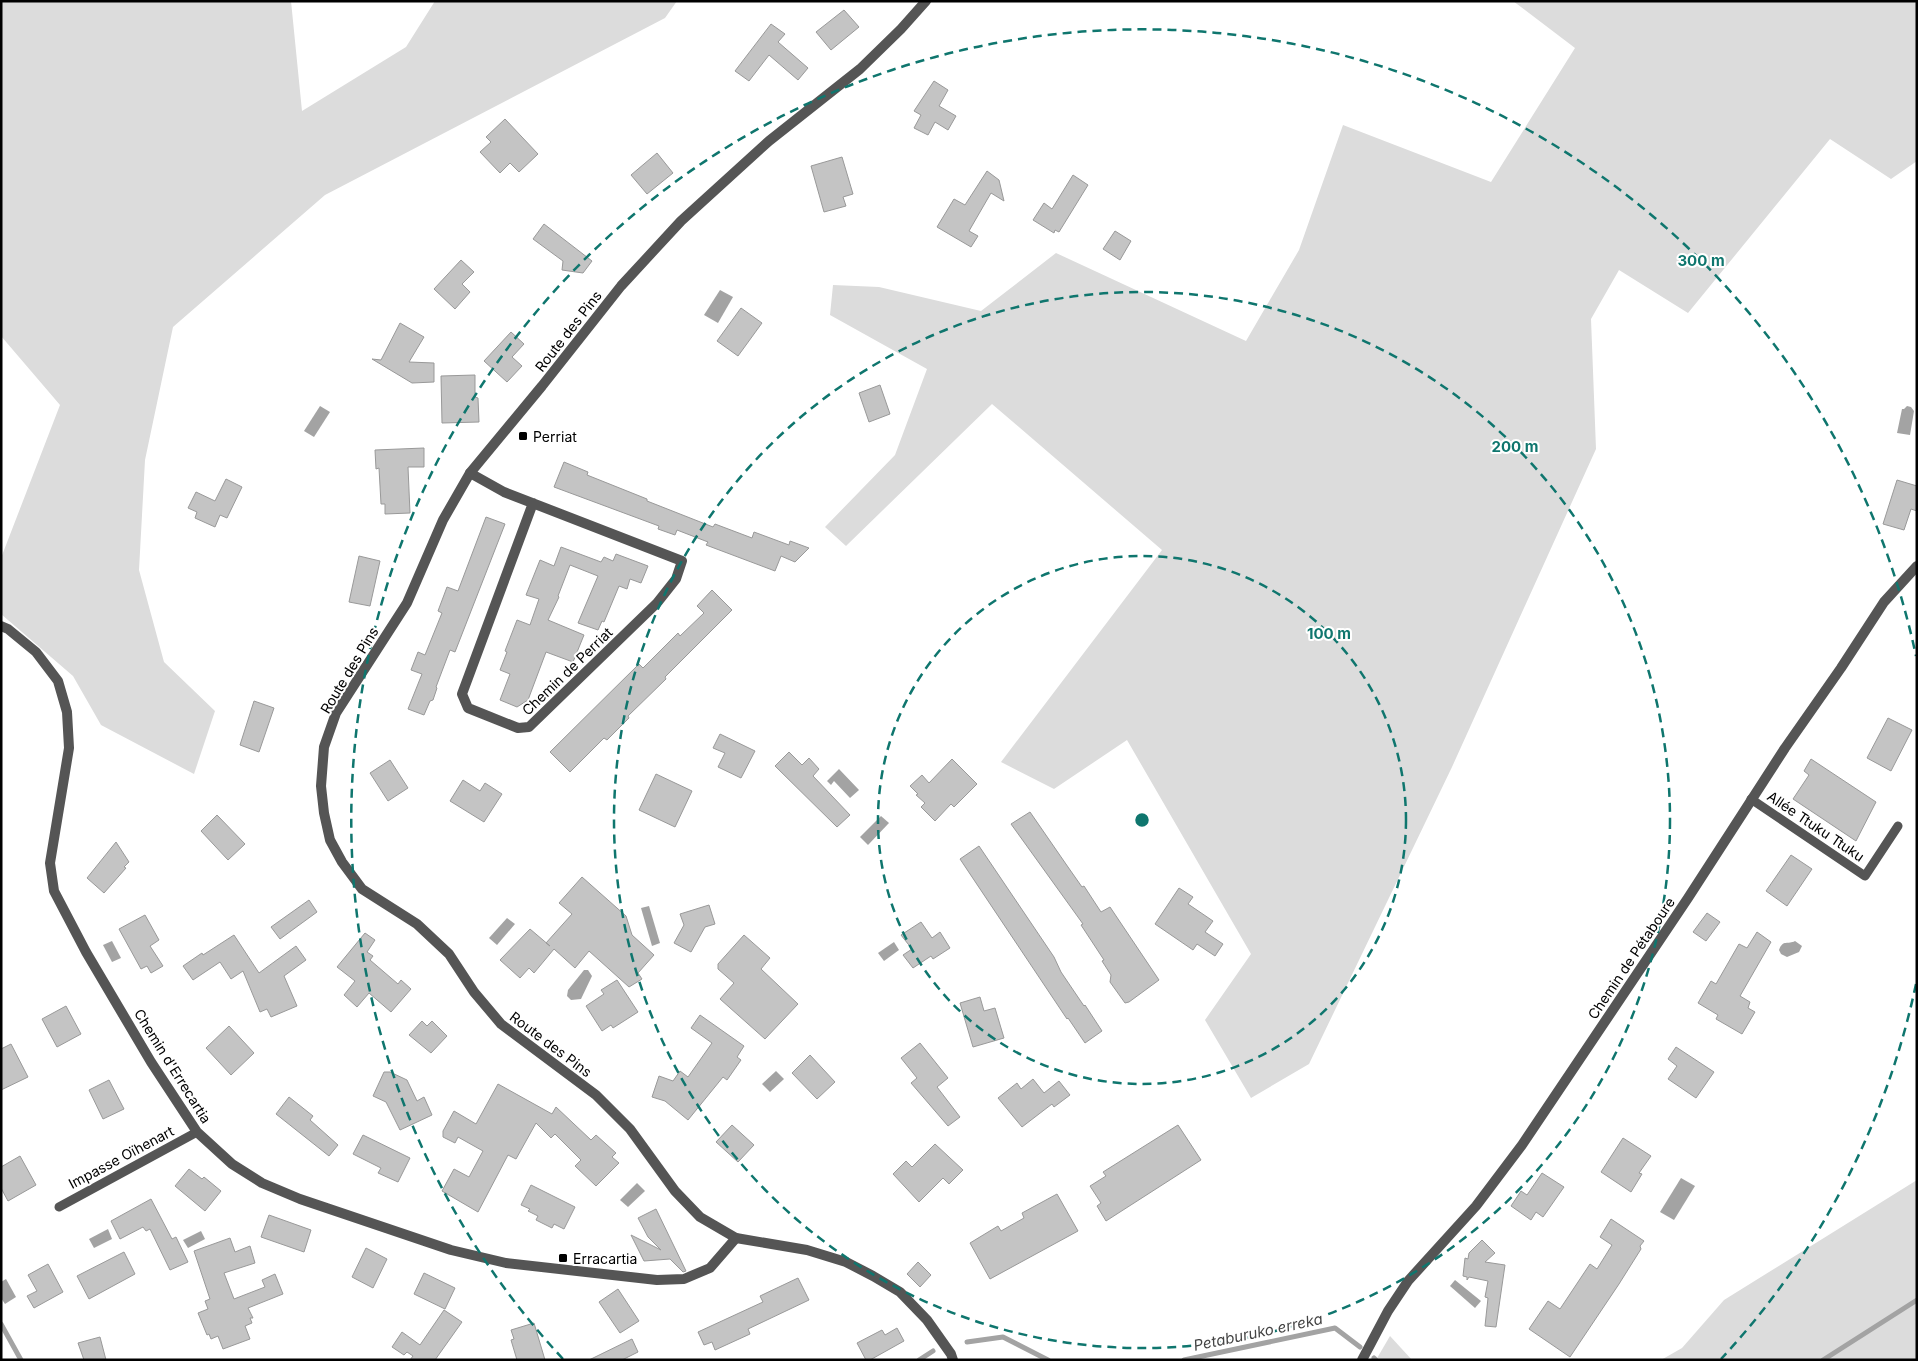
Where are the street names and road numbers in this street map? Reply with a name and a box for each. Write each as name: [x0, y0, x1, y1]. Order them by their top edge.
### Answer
street label: Route des Pins: [531, 287, 605, 375]
street label: Chemin de Perriat: [518, 623, 616, 718]
street label: Route des Pins: [316, 624, 382, 716]
street label: Allée Ttuku Ttuku: [1764, 787, 1868, 865]
street label: Chemin de Pétaboure: [1584, 894, 1678, 1022]
street label: Chemin d'Errecartia: [131, 1006, 215, 1126]
street label: Route des Pins: [507, 1008, 595, 1080]
street label: Impasse Oïhenart: [65, 1122, 177, 1192]

